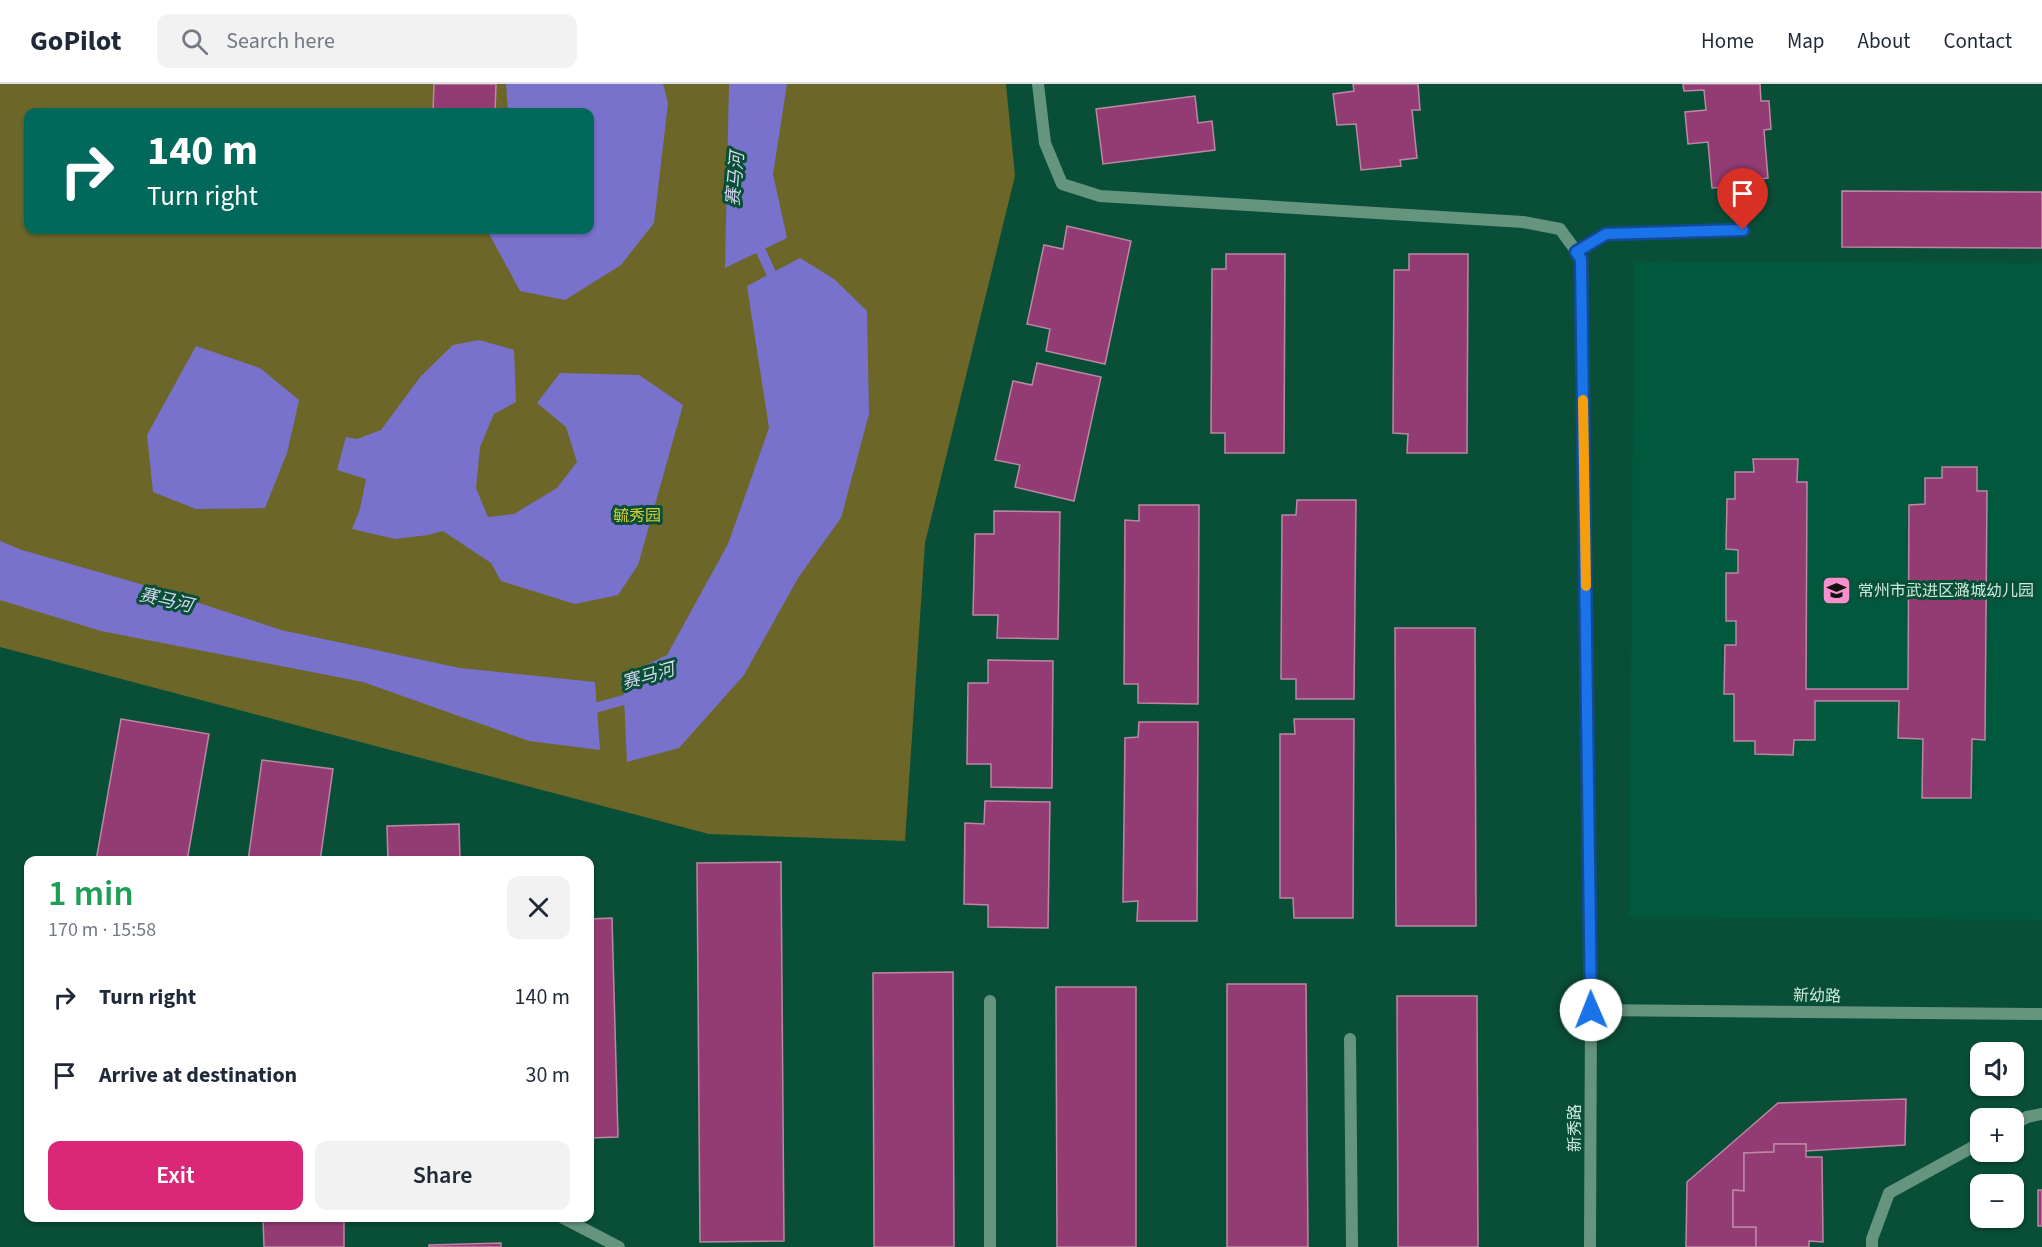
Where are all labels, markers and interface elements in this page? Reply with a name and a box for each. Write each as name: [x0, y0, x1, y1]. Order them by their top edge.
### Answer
search box: [157, 14, 577, 68]
text: GoPilot: [30, 21, 121, 61]
icon: search: [178, 25, 211, 58]
text: Search here: [226, 25, 335, 57]
text: Home: [1701, 26, 1754, 56]
text: Map: [1787, 26, 1825, 56]
text: About: [1858, 26, 1910, 56]
text: Contact: [1943, 26, 2012, 56]
text: 140 m: [147, 121, 258, 181]
icon: right: [48, 132, 126, 210]
water label: 赛马河: [721, 148, 751, 207]
pin: [1717, 168, 1768, 230]
text: Turn right: [147, 177, 258, 216]
icon: arrive: [1726, 177, 1759, 210]
park label: 毓秀园: [613, 505, 661, 527]
school or university icon: 常州市武进区潞城幼儿园: [1821, 574, 1853, 606]
place label: 常州市武进区潞城幼儿园: [1858, 580, 2034, 602]
water label: 赛马河: [137, 582, 198, 619]
water label: 赛马河: [619, 656, 680, 696]
text: 1 min: [48, 868, 134, 919]
button: close: [507, 876, 570, 939]
text: 170 m · 15:58: [48, 916, 156, 944]
position arrow: [1559, 978, 1623, 1042]
icon: right: [48, 981, 81, 1014]
text: Turn right: [99, 981, 196, 1013]
text: 140 m: [515, 981, 570, 1013]
street label: 新幼路: [1793, 985, 1841, 1007]
map controls: [1970, 1042, 2024, 1228]
button: sound: [1970, 1042, 2024, 1096]
icon: arrive: [48, 1059, 81, 1092]
text: Arrive at destination: [99, 1059, 297, 1091]
text: 30 m: [525, 1059, 570, 1091]
street label: 新秀路: [1564, 1104, 1586, 1152]
button: +: [1970, 1108, 2024, 1162]
button: Exit: [48, 1141, 303, 1210]
button: Share: [315, 1141, 570, 1210]
button: −: [1970, 1174, 2024, 1228]

